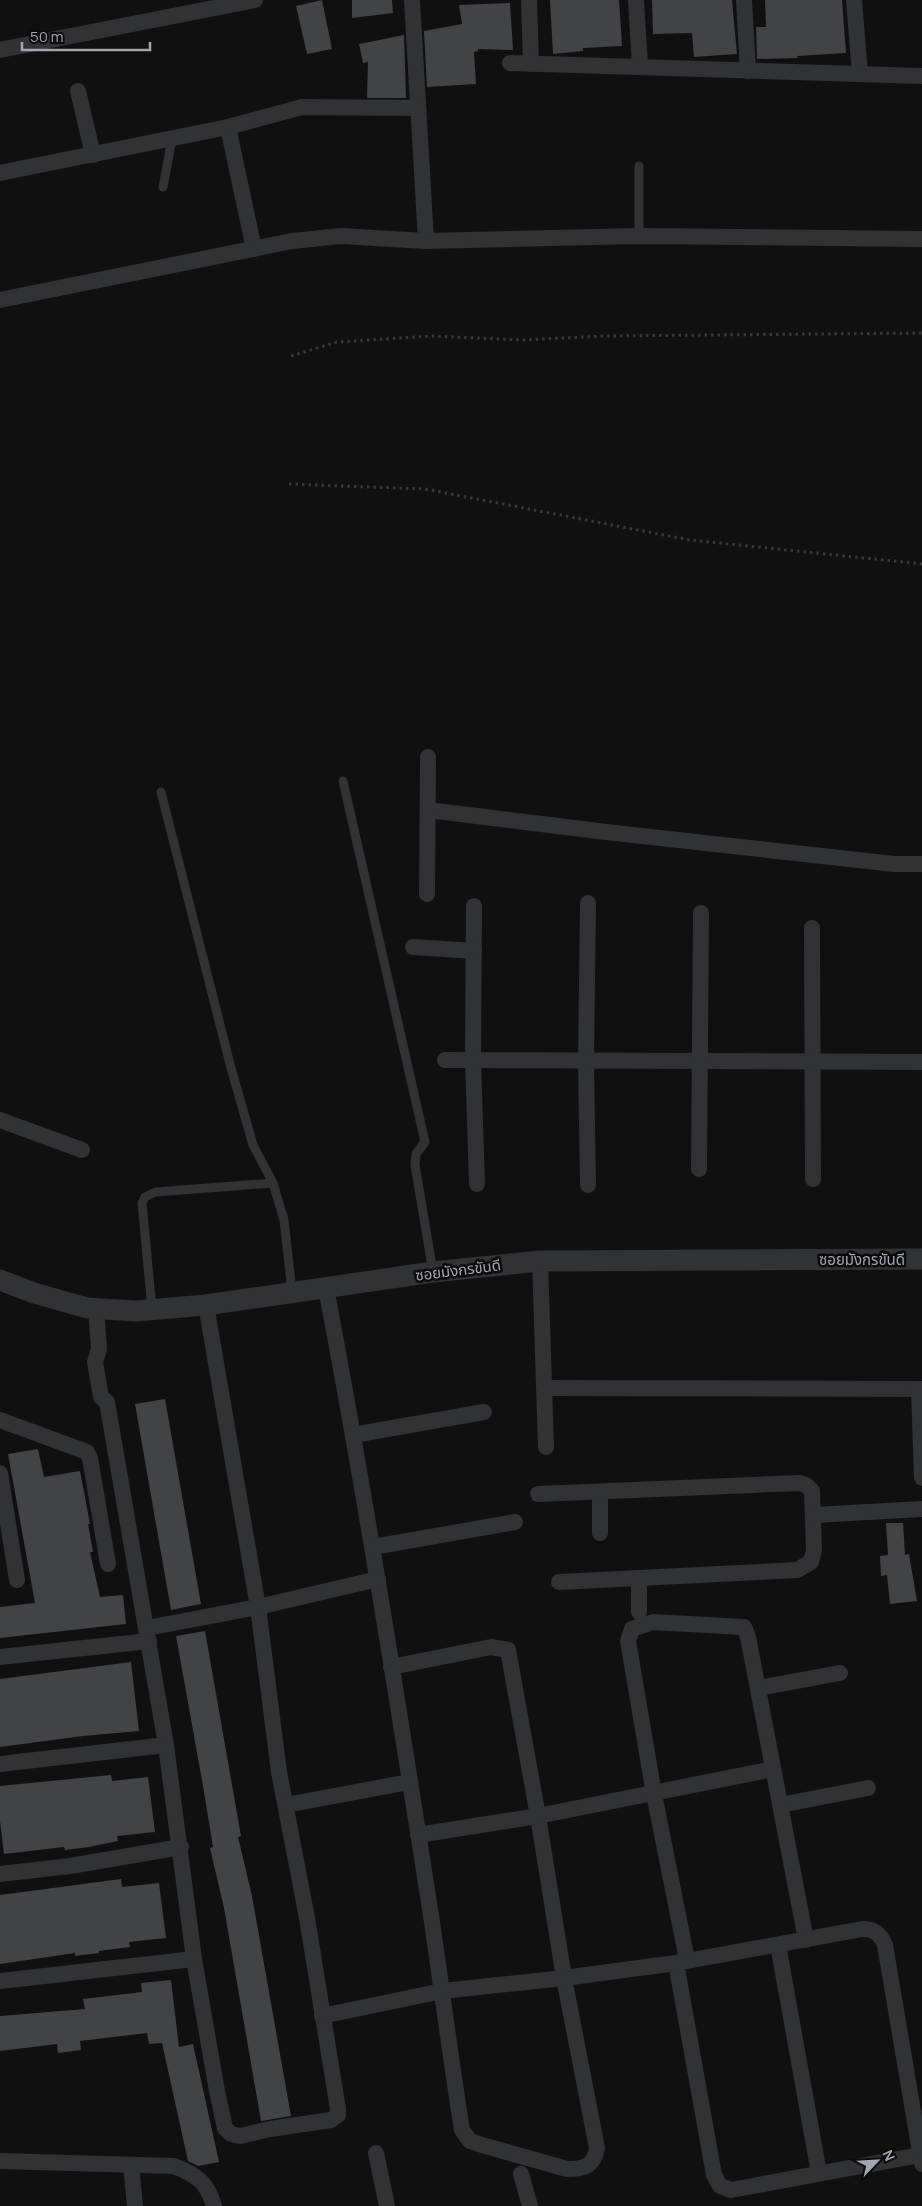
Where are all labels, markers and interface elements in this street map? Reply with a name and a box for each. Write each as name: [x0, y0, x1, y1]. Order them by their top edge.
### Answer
scale bar: [22, 20, 150, 52]
text: 50 m: [30, 26, 64, 47]
street label: ซอยมังกรขันดี: [819, 1249, 905, 1270]
street label: ซอยมังกรขันดี: [414, 1254, 502, 1286]
north arrow: [852, 2136, 902, 2186]
text: N: [878, 2147, 900, 2164]

